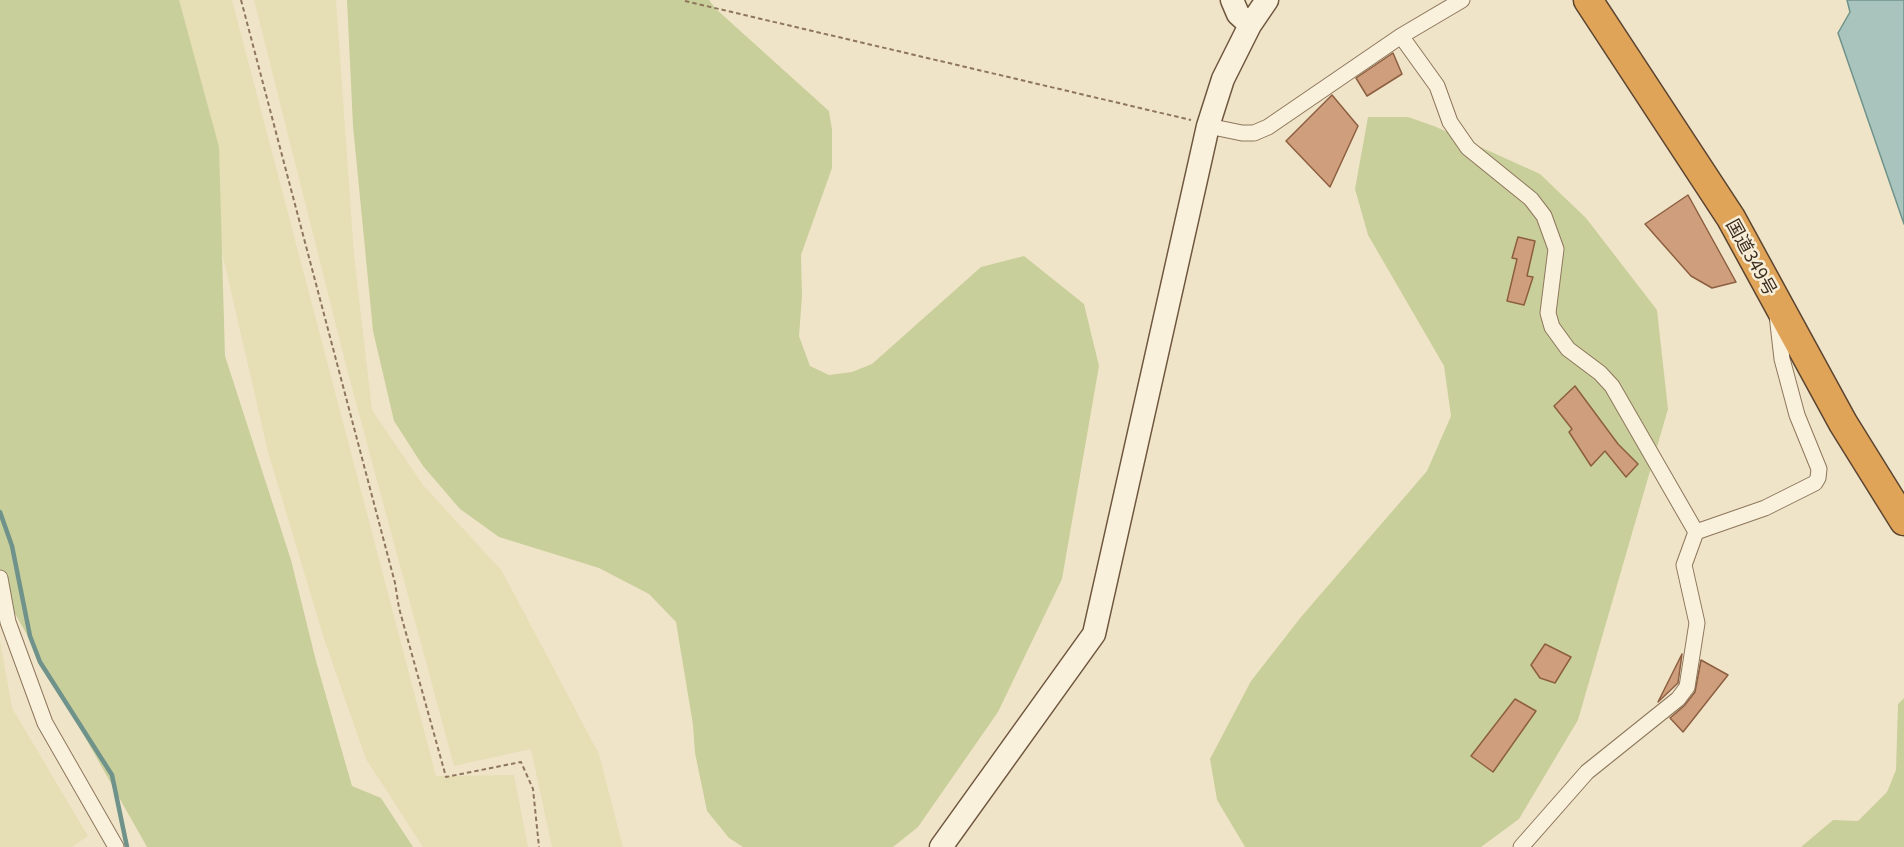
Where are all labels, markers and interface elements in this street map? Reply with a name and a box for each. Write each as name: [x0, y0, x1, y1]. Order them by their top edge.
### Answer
street label: 国道349号: [1722, 215, 1782, 299]

